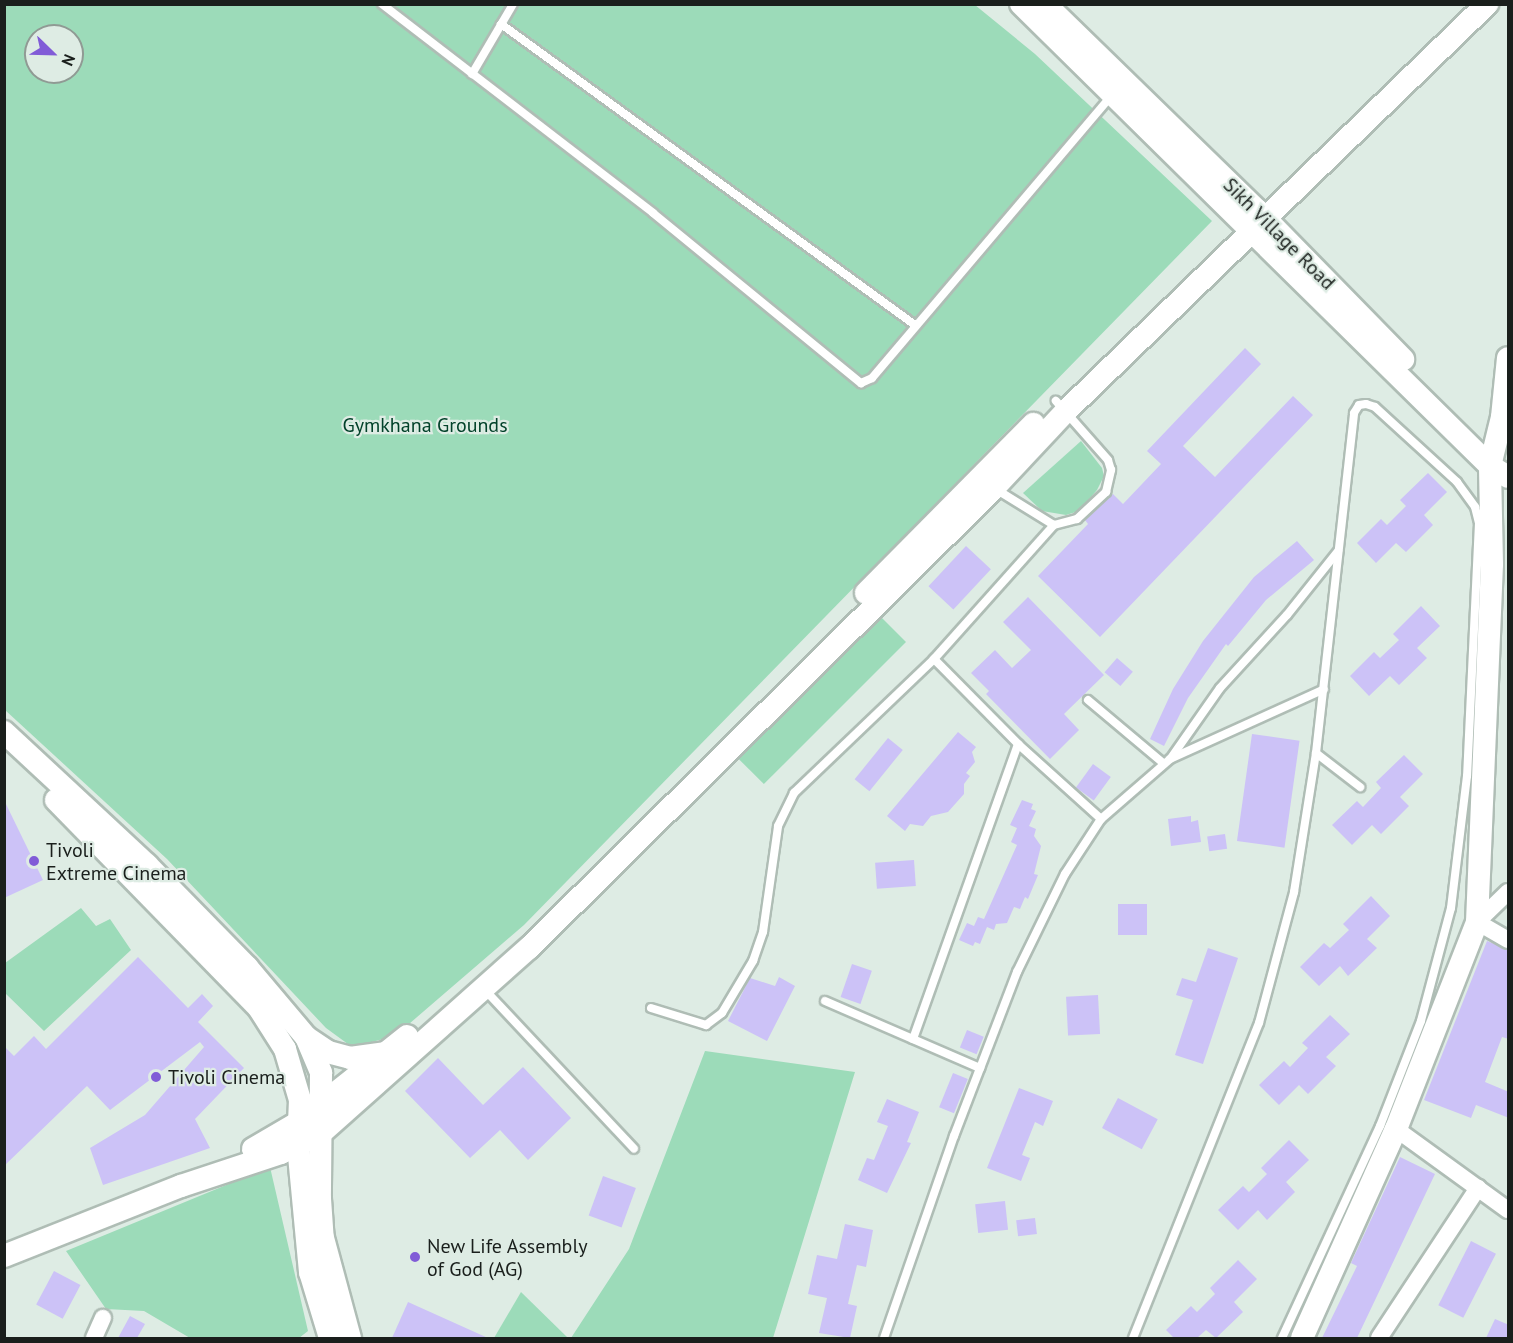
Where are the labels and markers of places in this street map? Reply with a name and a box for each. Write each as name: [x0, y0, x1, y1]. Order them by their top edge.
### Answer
place label: Tivoli Extreme Cinema: [46, 838, 187, 885]
marker: Tivoli Extreme Cinema: [27, 854, 41, 868]
place label: Tivoli Cinema: [168, 1065, 285, 1089]
marker: Tivoli Cinema: [149, 1070, 163, 1084]
place label: New Life Assembly of God (AG): [427, 1234, 589, 1281]
marker: New Life Assembly of God (AG): [408, 1250, 422, 1264]

